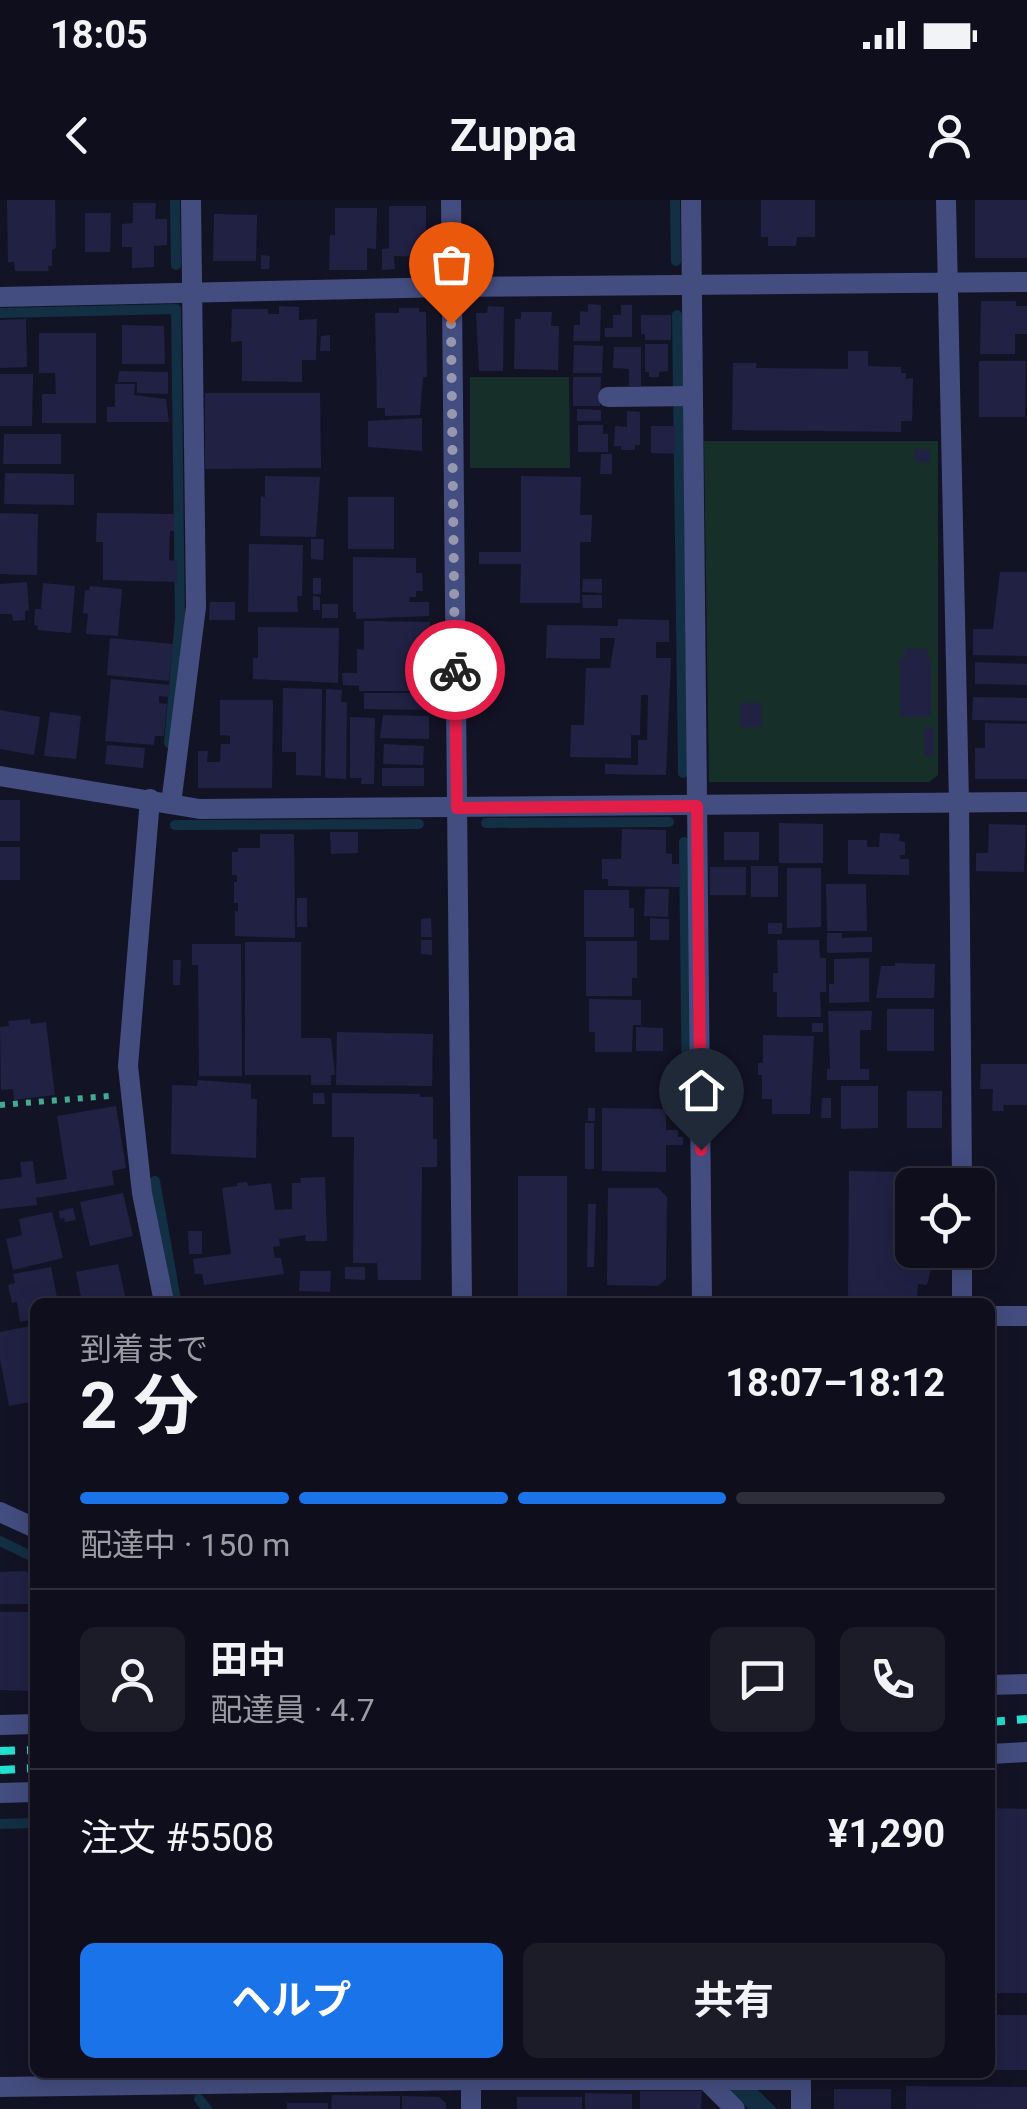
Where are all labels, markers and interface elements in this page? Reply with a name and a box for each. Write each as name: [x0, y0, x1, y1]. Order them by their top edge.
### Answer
text: 18:05: [50, 13, 148, 57]
icon: back: [50, 108, 105, 163]
icon: person: [922, 108, 977, 163]
text: Zuppa: [450, 109, 577, 162]
pin: [409, 222, 494, 325]
icon: bag: [424, 237, 479, 292]
courier: [405, 620, 505, 720]
icon: bike: [428, 643, 483, 698]
pin: [659, 1048, 744, 1151]
icon: home: [674, 1063, 729, 1118]
map controls: [895, 1168, 995, 1268]
button: locate: [895, 1168, 995, 1268]
text: 到着まで: [80, 1330, 208, 1368]
text: 18:07–18:12: [725, 1361, 945, 1405]
text: 2 分: [80, 1368, 198, 1444]
text: 配達中 · 150 m: [80, 1526, 290, 1564]
button: person: [80, 1627, 185, 1732]
button: chat: [710, 1627, 815, 1732]
button: phone: [840, 1627, 945, 1732]
text: 田中: [210, 1638, 286, 1682]
text: 配達員 · 4.7: [210, 1691, 375, 1729]
text: ¥1,290: [828, 1812, 945, 1856]
text: 注文 #5508: [80, 1816, 274, 1860]
button: ヘルプ: [80, 1943, 503, 2058]
button: 共有: [523, 1943, 945, 2058]

